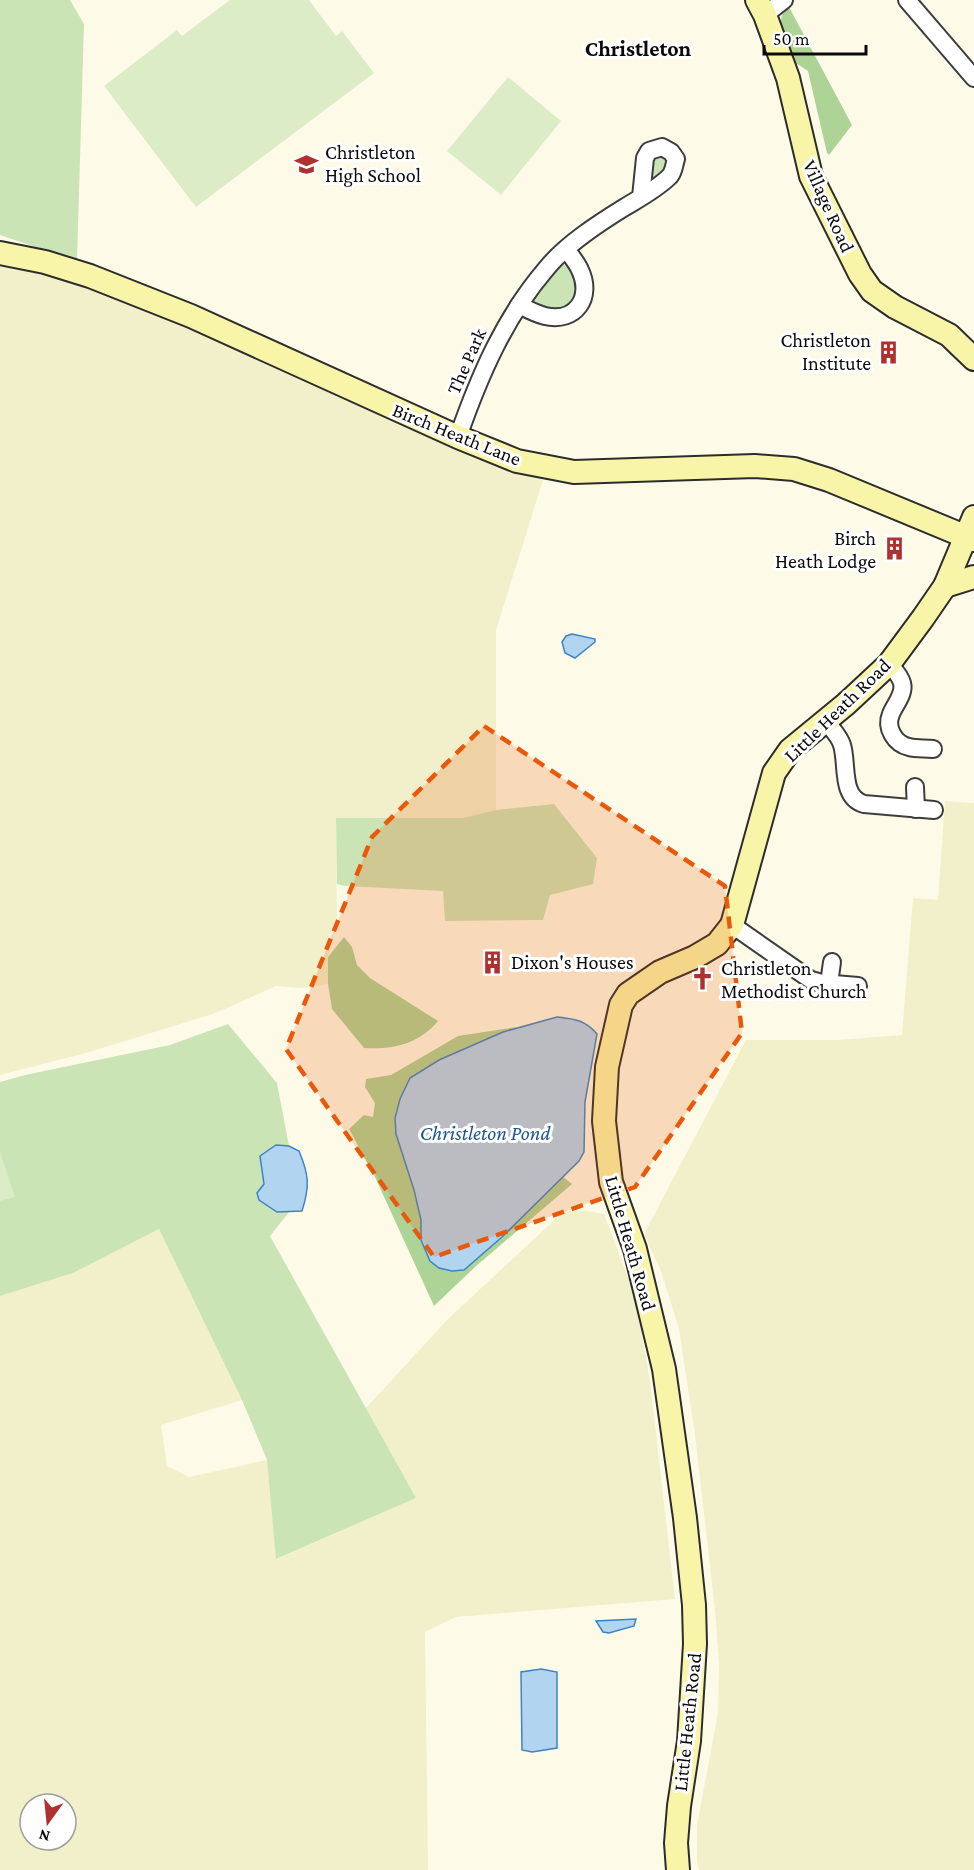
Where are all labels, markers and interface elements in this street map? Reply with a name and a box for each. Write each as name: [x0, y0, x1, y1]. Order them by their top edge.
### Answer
scale bar: [764, 18, 866, 56]
text: 50 m: [773, 29, 810, 49]
district label: Christleton: [585, 36, 692, 61]
place label: Christleton High School: [325, 141, 421, 187]
school or university icon: Christleton High School: [294, 151, 320, 177]
street label: Village Road: [798, 156, 859, 256]
street label: The Park: [442, 324, 490, 397]
place label: Christleton Institute: [780, 329, 871, 374]
building icon: Christleton Institute: [876, 339, 902, 365]
street label: Birch Heath Lane: [390, 398, 525, 470]
place label: Birch Heath Lodge: [775, 527, 876, 573]
building icon: Birch Heath Lodge: [881, 536, 907, 562]
street label: Little Heath Road: [779, 653, 895, 766]
building icon: Dixon's Houses: [480, 949, 506, 975]
place label: Dixon's Houses: [511, 951, 634, 973]
place label: Christleton Methodist Church: [721, 957, 867, 1002]
church icon: Christleton Methodist Church: [690, 966, 716, 992]
water label: Christleton Pond: [420, 1121, 551, 1145]
street label: Little Heath Road: [601, 1173, 661, 1313]
street label: Little Heath Road: [669, 1651, 705, 1792]
north arrow: [18, 1792, 78, 1852]
text: N: [37, 1826, 52, 1846]

